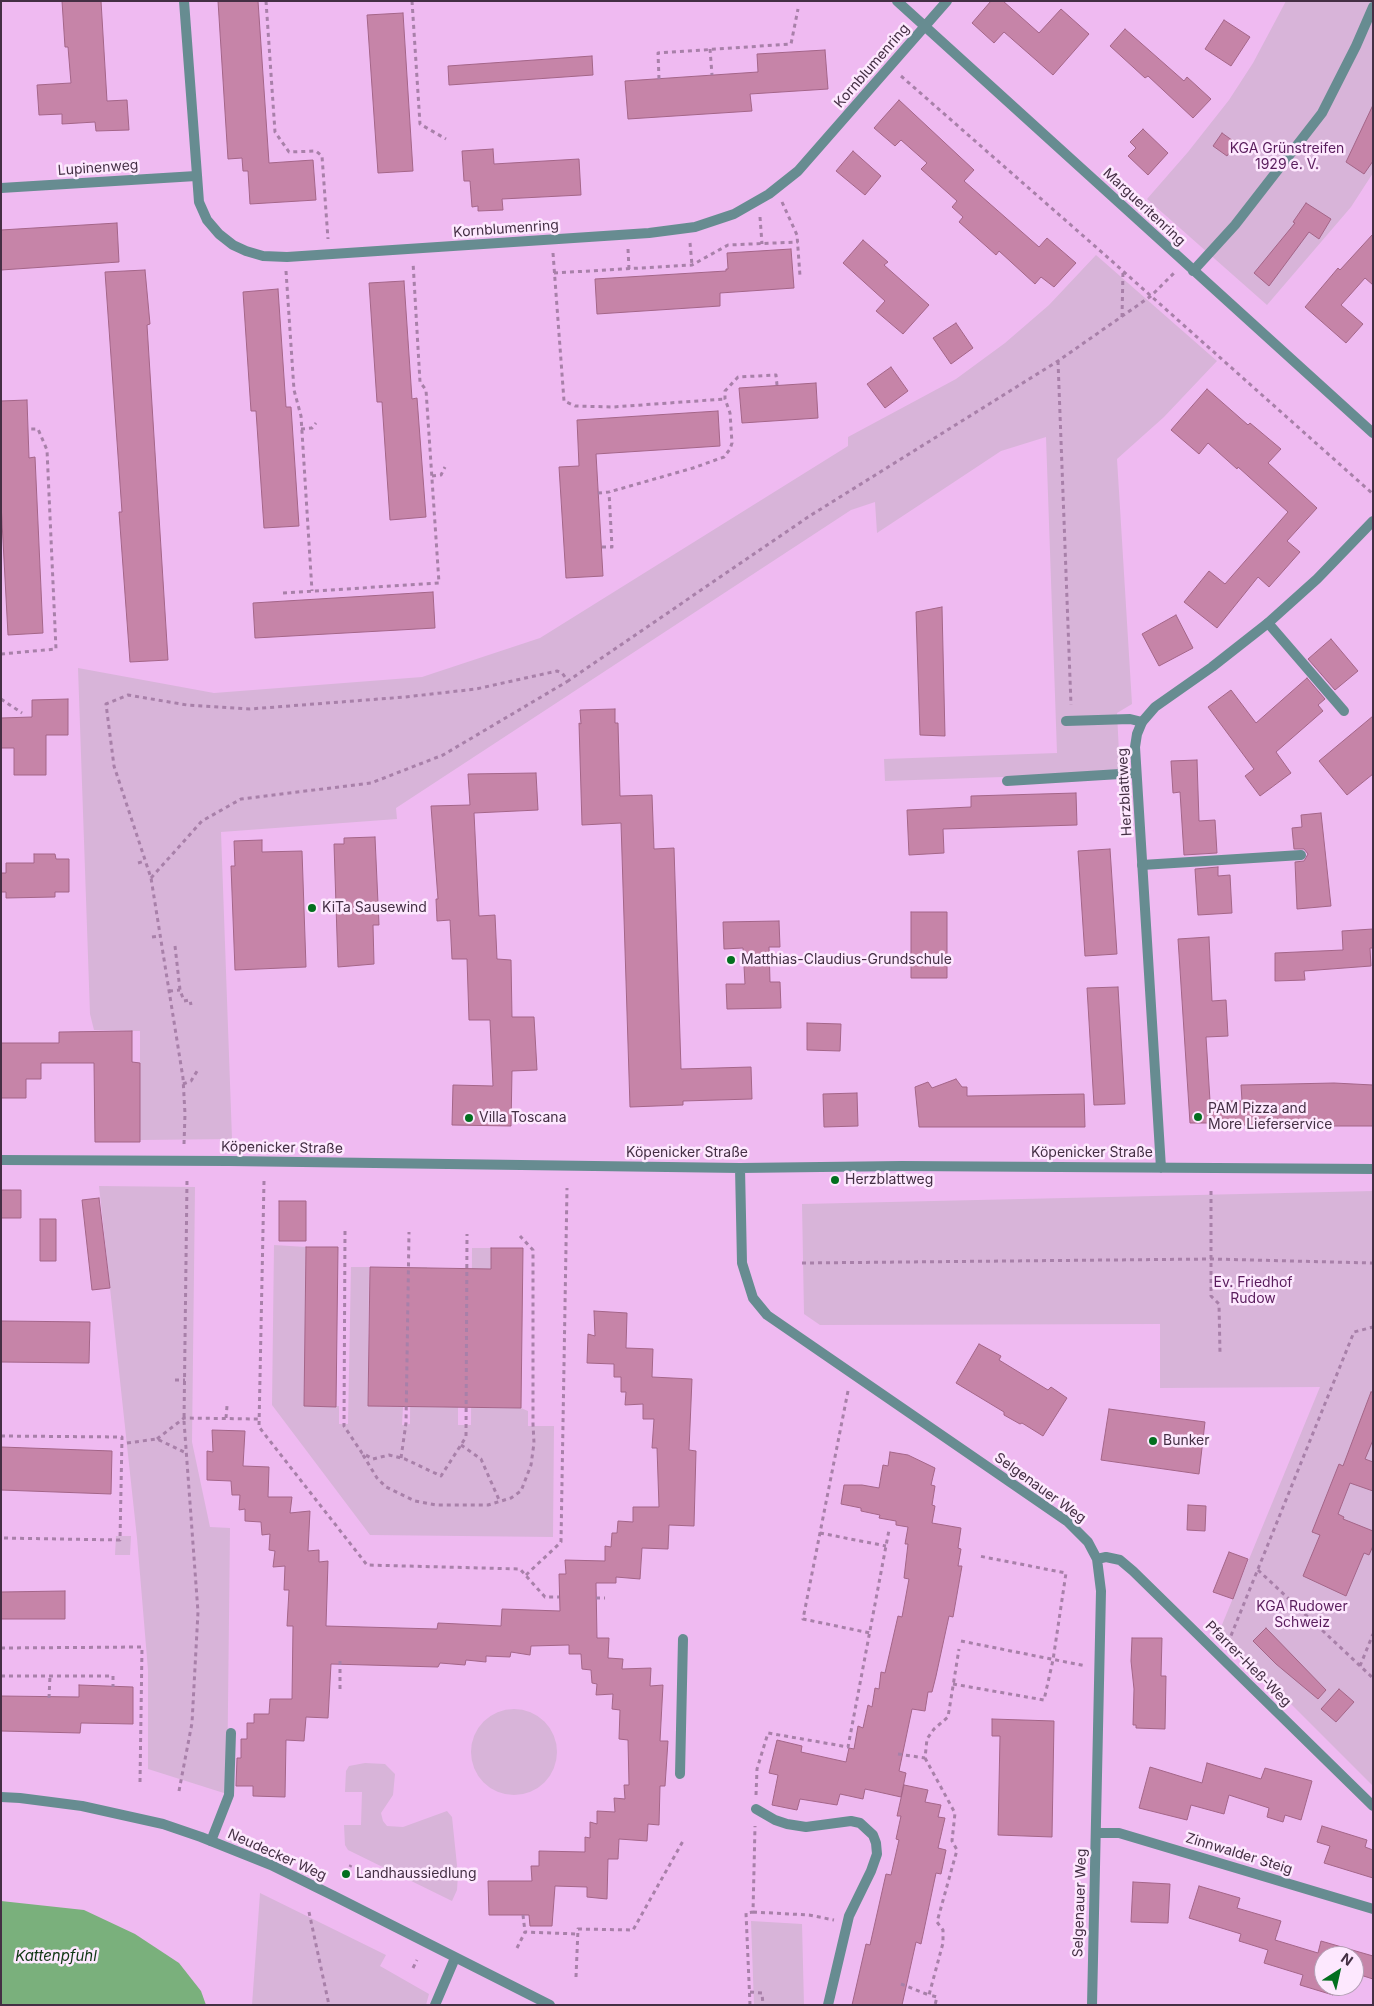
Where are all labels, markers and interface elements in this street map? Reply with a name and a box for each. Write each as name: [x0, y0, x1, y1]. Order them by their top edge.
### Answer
street label: Kornblumenring: [831, 21, 913, 111]
park label: KGA Grünstreifen 1929 e. V.: [1230, 141, 1344, 174]
street label: Lupinenweg: [57, 157, 139, 179]
street label: Margueritenring: [1099, 165, 1189, 249]
street label: Kornblumenring: [453, 217, 559, 241]
street label: Herzblattweg: [1114, 747, 1136, 837]
place label: KiTa Sausewind: [322, 900, 427, 916]
marker: KiTa Sausewind: [306, 902, 318, 914]
place label: Matthias-Claudius-Grundschule: [741, 952, 952, 968]
marker: Matthias-Claudius-Grundschule: [725, 954, 737, 966]
place label: PAM Pizza and More Lieferservice: [1208, 1101, 1332, 1134]
place label: Villa Toscana: [479, 1110, 566, 1126]
marker: PAM Pizza and More Lieferservice: [1192, 1111, 1204, 1123]
marker: Villa Toscana: [463, 1112, 475, 1124]
street label: Köpenicker Straße: [221, 1139, 343, 1157]
street label: Köpenicker Straße: [626, 1145, 748, 1161]
street label: Köpenicker Straße: [1031, 1145, 1153, 1161]
place label: Herzblattweg: [845, 1172, 933, 1188]
marker: Herzblattweg: [829, 1174, 841, 1186]
park label: Ev. Friedhof Rudow: [1214, 1275, 1292, 1308]
place label: Bunker: [1163, 1433, 1210, 1449]
marker: Bunker: [1147, 1435, 1159, 1447]
street label: Selgenauer Weg: [991, 1449, 1089, 1527]
park label: KGA Rudower Schweiz: [1256, 1599, 1348, 1631]
street label: Pfarrer-Heß-Weg: [1202, 1618, 1294, 1710]
street label: Neudecker Weg: [225, 1826, 329, 1884]
street label: Zinnwalder Steig: [1183, 1830, 1295, 1878]
street label: Selgenauer Weg: [1070, 1848, 1090, 1958]
place label: Landhaussiedlung: [356, 1866, 476, 1882]
marker: Landhaussiedlung: [340, 1868, 352, 1880]
north arrow: [1314, 1946, 1364, 1996]
water label: Kattenpfuhl: [15, 1947, 97, 1965]
text: N: [1338, 1949, 1357, 1969]

